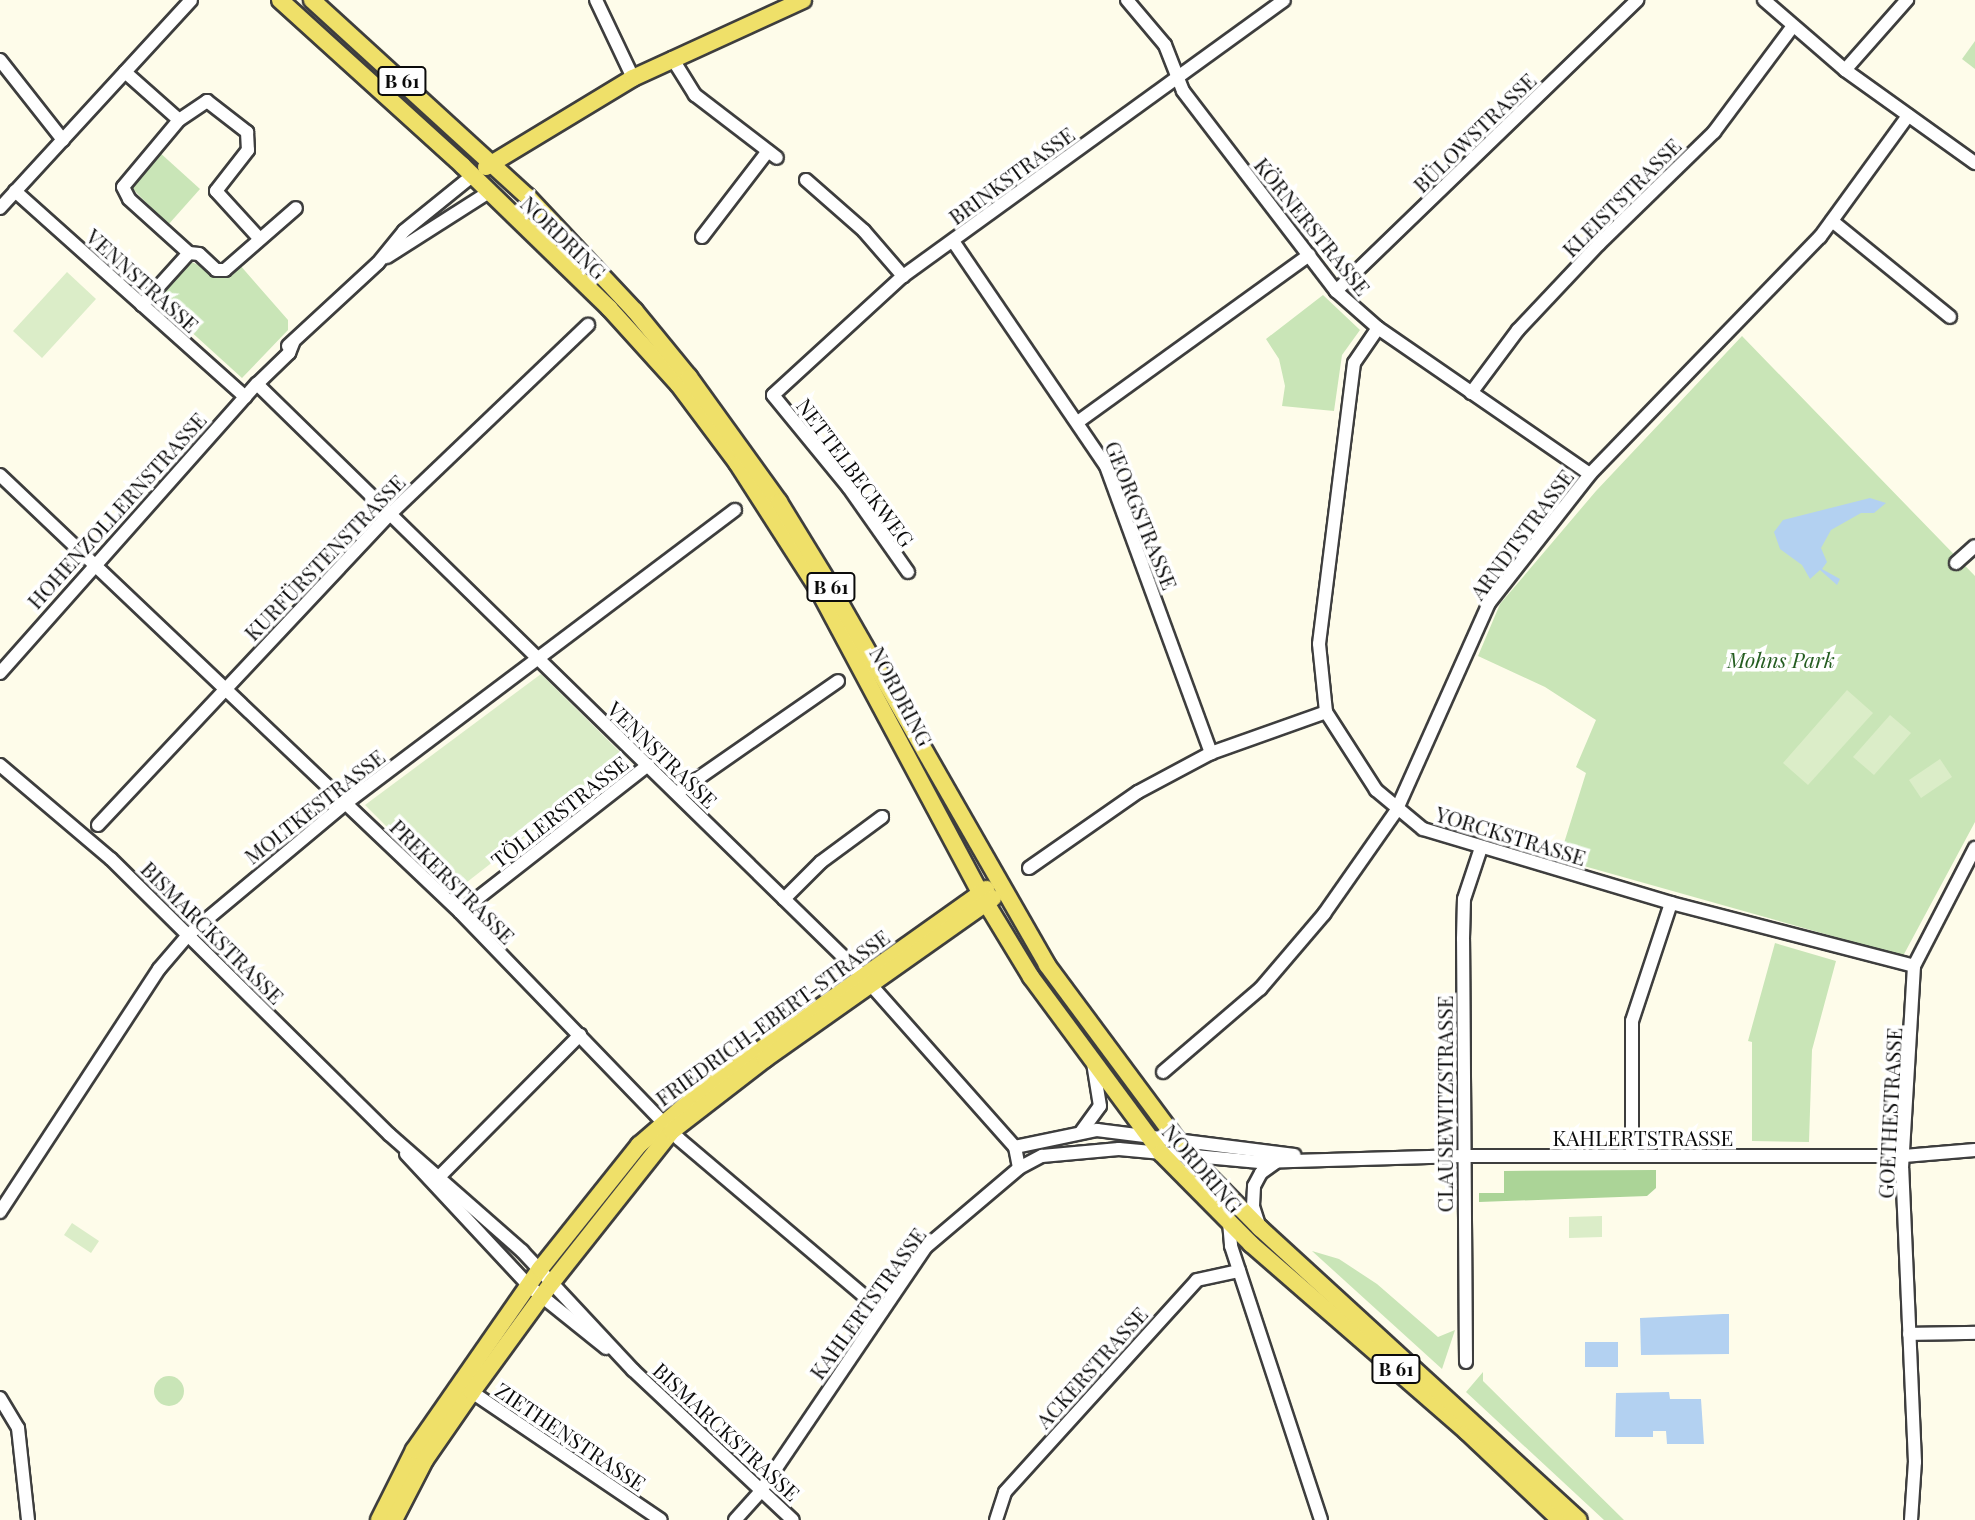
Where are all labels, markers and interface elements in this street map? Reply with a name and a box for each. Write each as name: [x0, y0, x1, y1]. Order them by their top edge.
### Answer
road number: B 61: [376, 66, 428, 96]
street label: BÜLOWSTRASSE: [1407, 67, 1541, 197]
street label: BRINKSTRASSE: [943, 121, 1079, 229]
street label: KLEISTSTRASSE: [1557, 133, 1685, 261]
street label: KÖRNERSTRASSE: [1250, 152, 1376, 300]
street label: NORDRING: [516, 190, 612, 284]
street label: VENNSTRASSE: [82, 223, 204, 337]
street label: NETTELBECKWEG: [792, 393, 920, 551]
street label: HOHENZOLLERNSTRASSE: [21, 407, 211, 613]
street label: GEORGSTRASSE: [1101, 437, 1183, 593]
street label: ARNDTSTRASSE: [1464, 464, 1578, 604]
street label: KURFÜRSTENSTRASSE: [238, 469, 410, 645]
road number: B 61: [805, 572, 857, 602]
street label: NORDRING: [865, 642, 939, 750]
park label: Mohns Park: [1727, 646, 1835, 672]
street label: VENNSTRASSE: [603, 695, 723, 813]
street label: MOLTKESTRASSE: [239, 744, 389, 868]
street label: TÖLLERSTRASSE: [486, 750, 632, 872]
street label: YORCKSTRASSE: [1433, 800, 1589, 870]
street label: PREKERSTRASSE: [386, 814, 520, 948]
street label: BISMARCKSTRASSE: [137, 856, 289, 1008]
street label: FRIEDRICH-EBERT-STRASSE: [650, 924, 894, 1110]
street label: CLAUSEWITZSTRASSE: [1431, 996, 1457, 1212]
street label: GOETHESTRASSE: [1872, 1027, 1906, 1199]
street label: NORDRING: [1158, 1119, 1248, 1217]
street label: KAHLERTSTRASSE: [1553, 1124, 1733, 1150]
street label: KAHLERTSTRASSE: [804, 1222, 930, 1384]
street label: ACKERSTRASSE: [1030, 1301, 1152, 1433]
road number: B 61: [1370, 1354, 1422, 1385]
street label: BISMARCKSTRASSE: [649, 1357, 805, 1505]
street label: ZIETHENSTRASSE: [491, 1376, 651, 1496]

